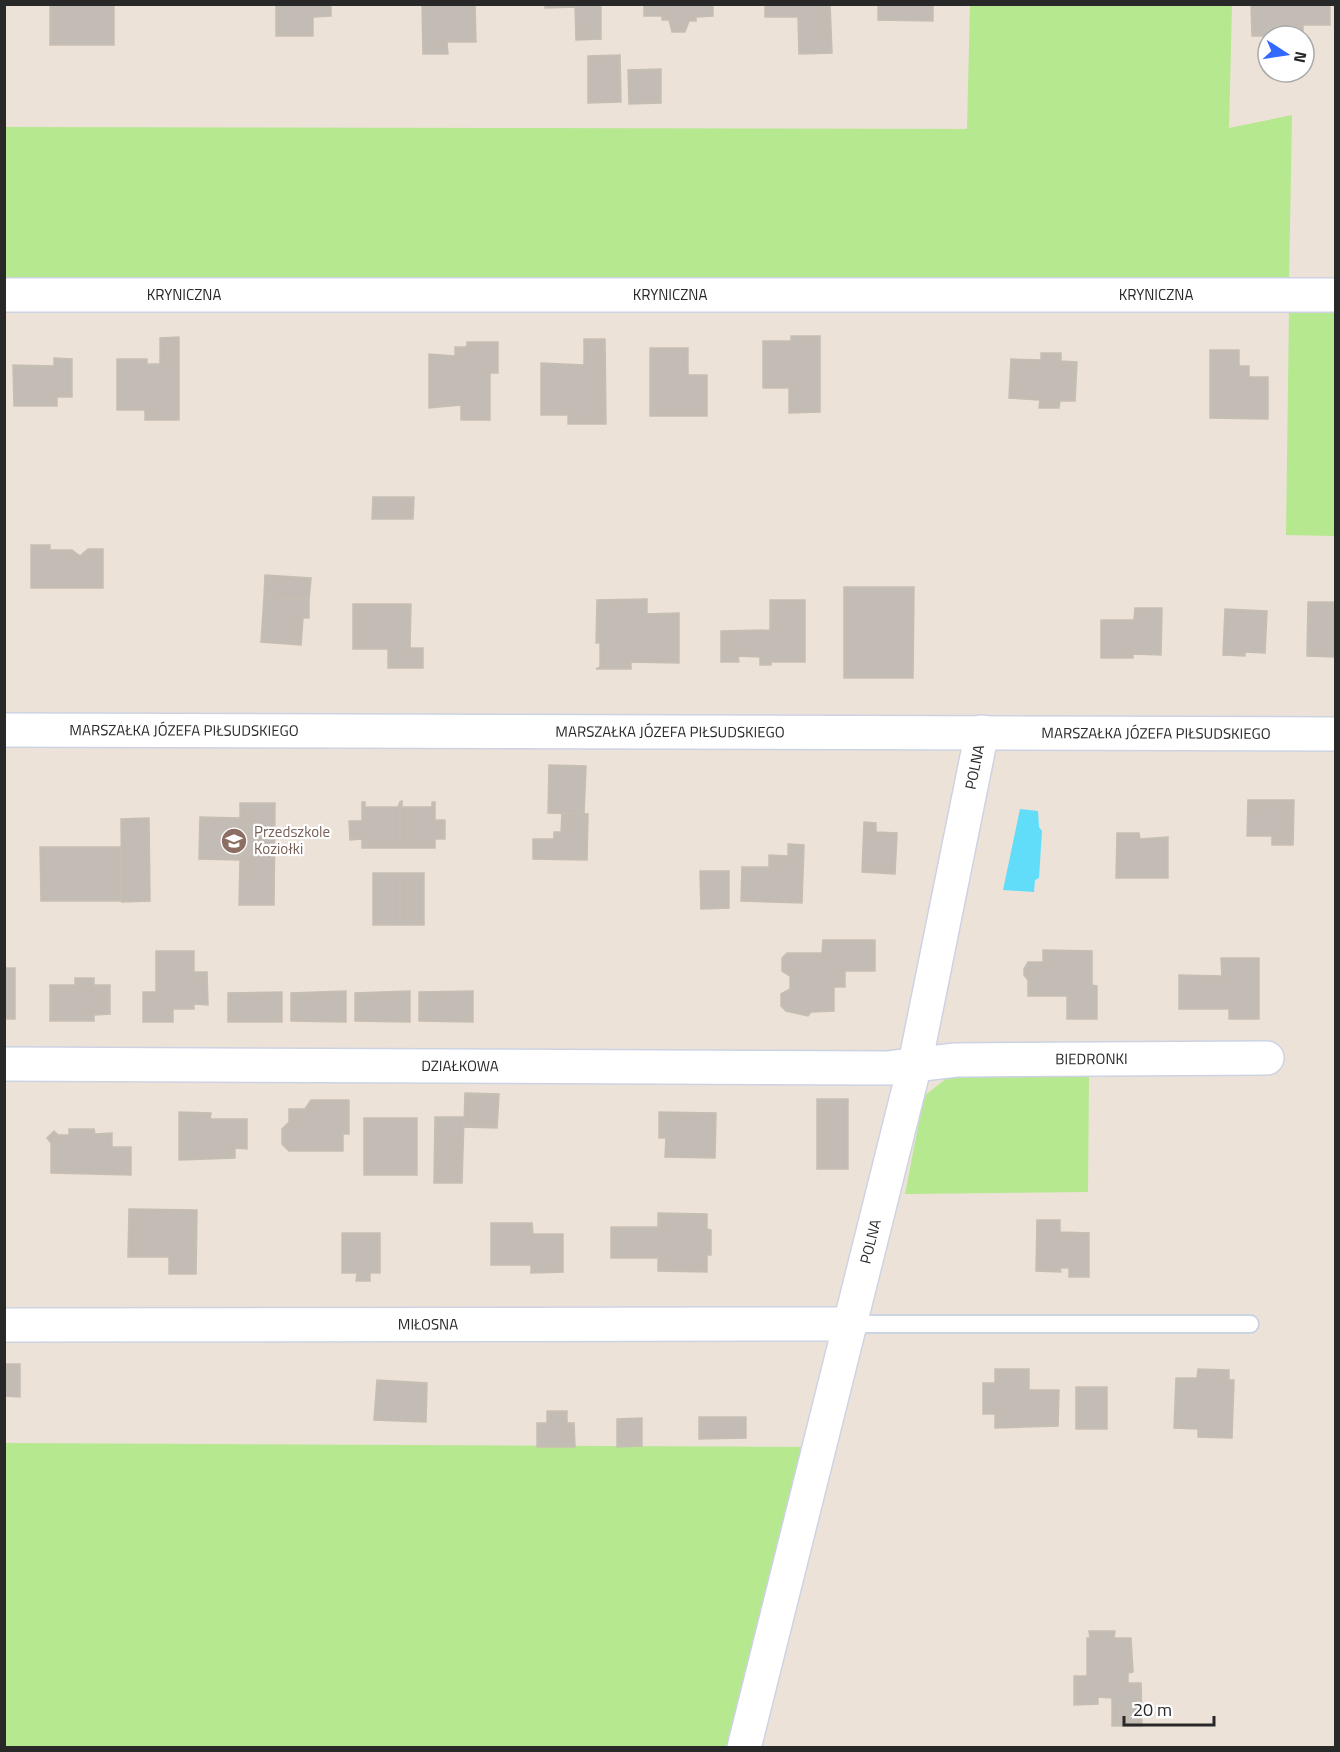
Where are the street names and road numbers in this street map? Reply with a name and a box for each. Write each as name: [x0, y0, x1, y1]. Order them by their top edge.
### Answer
street label: KRYNICZNA: [147, 283, 221, 306]
street label: KRYNICZNA: [633, 283, 707, 306]
street label: KRYNICZNA: [1119, 283, 1193, 306]
street label: MARSZAŁKA JÓZEFA PIŁSUDSKIEGO: [69, 718, 299, 742]
street label: MARSZAŁKA JÓZEFA PIŁSUDSKIEGO: [555, 720, 785, 743]
street label: MARSZAŁKA JÓZEFA PIŁSUDSKIEGO: [1041, 721, 1271, 745]
street label: POLNA: [959, 743, 990, 791]
street label: BIEDRONKI: [1055, 1047, 1128, 1070]
street label: DZIAŁKOWA: [421, 1054, 499, 1077]
street label: POLNA: [853, 1217, 887, 1266]
street label: MIŁOSNA: [398, 1312, 458, 1336]

